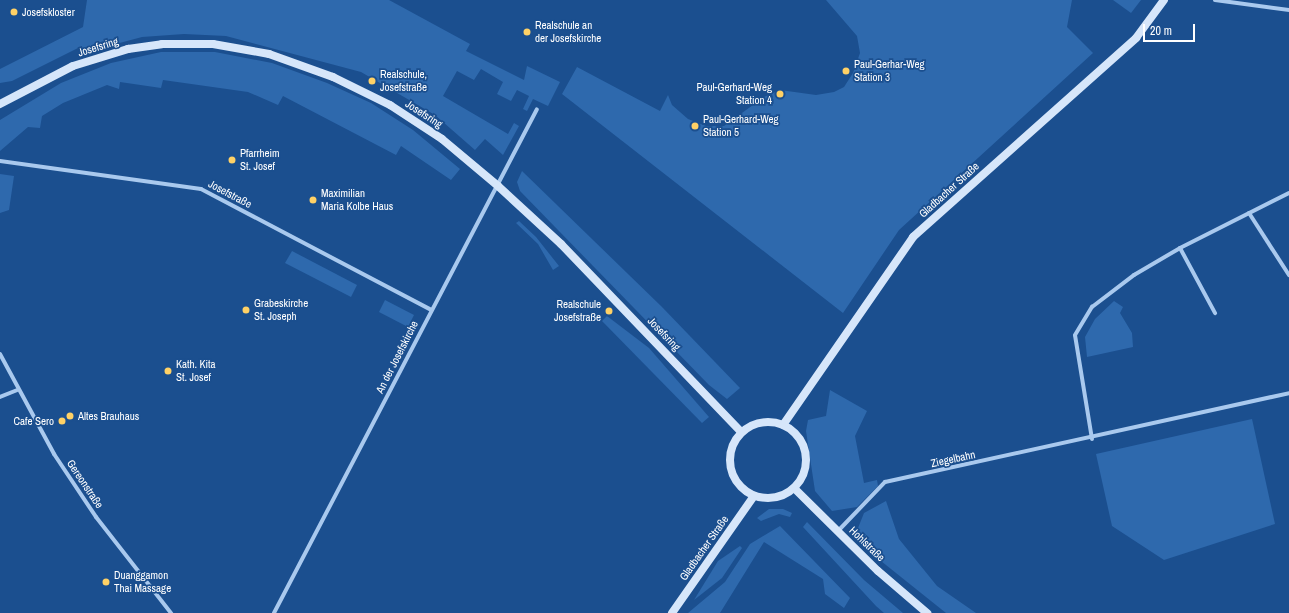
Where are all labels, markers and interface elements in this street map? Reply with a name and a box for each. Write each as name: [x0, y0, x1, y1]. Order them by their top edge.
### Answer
place label: Josefskloster: [22, 5, 75, 19]
marker: Josefskloster: [9, 7, 19, 17]
scale bar: [1145, 16, 1197, 42]
place label: Realschule an der Josefskirche: [535, 19, 601, 45]
text: 20 m: [1150, 23, 1172, 39]
marker: Realschule an der Josefskirche: [522, 27, 532, 37]
street label: Josefsring: [76, 35, 120, 59]
place label: Paul-Gerhar-Weg Station 3: [854, 58, 925, 84]
marker: Paul-Gerhar-Weg Station 3: [841, 66, 851, 76]
place label: Realschule, Josefstraße: [380, 68, 427, 94]
marker: Realschule, Josefstraße: [367, 76, 377, 86]
place label: Paul-Gerhard-Weg Station 4: [696, 81, 772, 107]
marker: Paul-Gerhard-Weg Station 4: [775, 89, 785, 99]
street label: Josefsring: [403, 97, 445, 131]
place label: Paul-Gerhard-Weg Station 5: [703, 113, 779, 139]
marker: Paul-Gerhard-Weg Station 5: [690, 121, 700, 131]
place label: Pfarrheim St. Josef: [240, 147, 280, 173]
marker: Pfarrheim St. Josef: [227, 155, 237, 165]
street label: Gladbacher Straße: [916, 160, 982, 220]
street label: Josefstraße: [206, 177, 254, 211]
place label: Maximilian Maria Kolbe Haus: [321, 187, 393, 213]
marker: Maximilian Maria Kolbe Haus: [308, 195, 318, 205]
place label: Grabeskirche St. Joseph: [254, 297, 308, 323]
place label: Realschule Josefstraße: [554, 298, 601, 324]
marker: Grabeskirche St. Joseph: [241, 305, 251, 315]
marker: Realschule Josefstraße: [604, 306, 614, 316]
street label: Josefsring: [645, 314, 683, 354]
street label: An der Josefskirche: [373, 318, 421, 396]
place label: Kath. Kita St. Josef: [176, 358, 216, 384]
marker: Kath. Kita St. Josef: [163, 366, 173, 376]
place label: Altes Brauhaus: [78, 409, 139, 423]
marker: Altes Brauhaus: [65, 411, 75, 421]
place label: Cafe Sero: [13, 414, 54, 428]
marker: Cafe Sero: [57, 416, 67, 426]
street label: Ziegelbahn: [930, 448, 976, 470]
street label: Gereonstraße: [64, 457, 106, 511]
street label: Gladbacher Straße: [677, 513, 731, 583]
street label: Hohlstraße: [847, 524, 887, 564]
place label: Duanggamon Thai Massage: [114, 569, 171, 595]
marker: Duanggamon Thai Massage: [101, 577, 111, 587]

